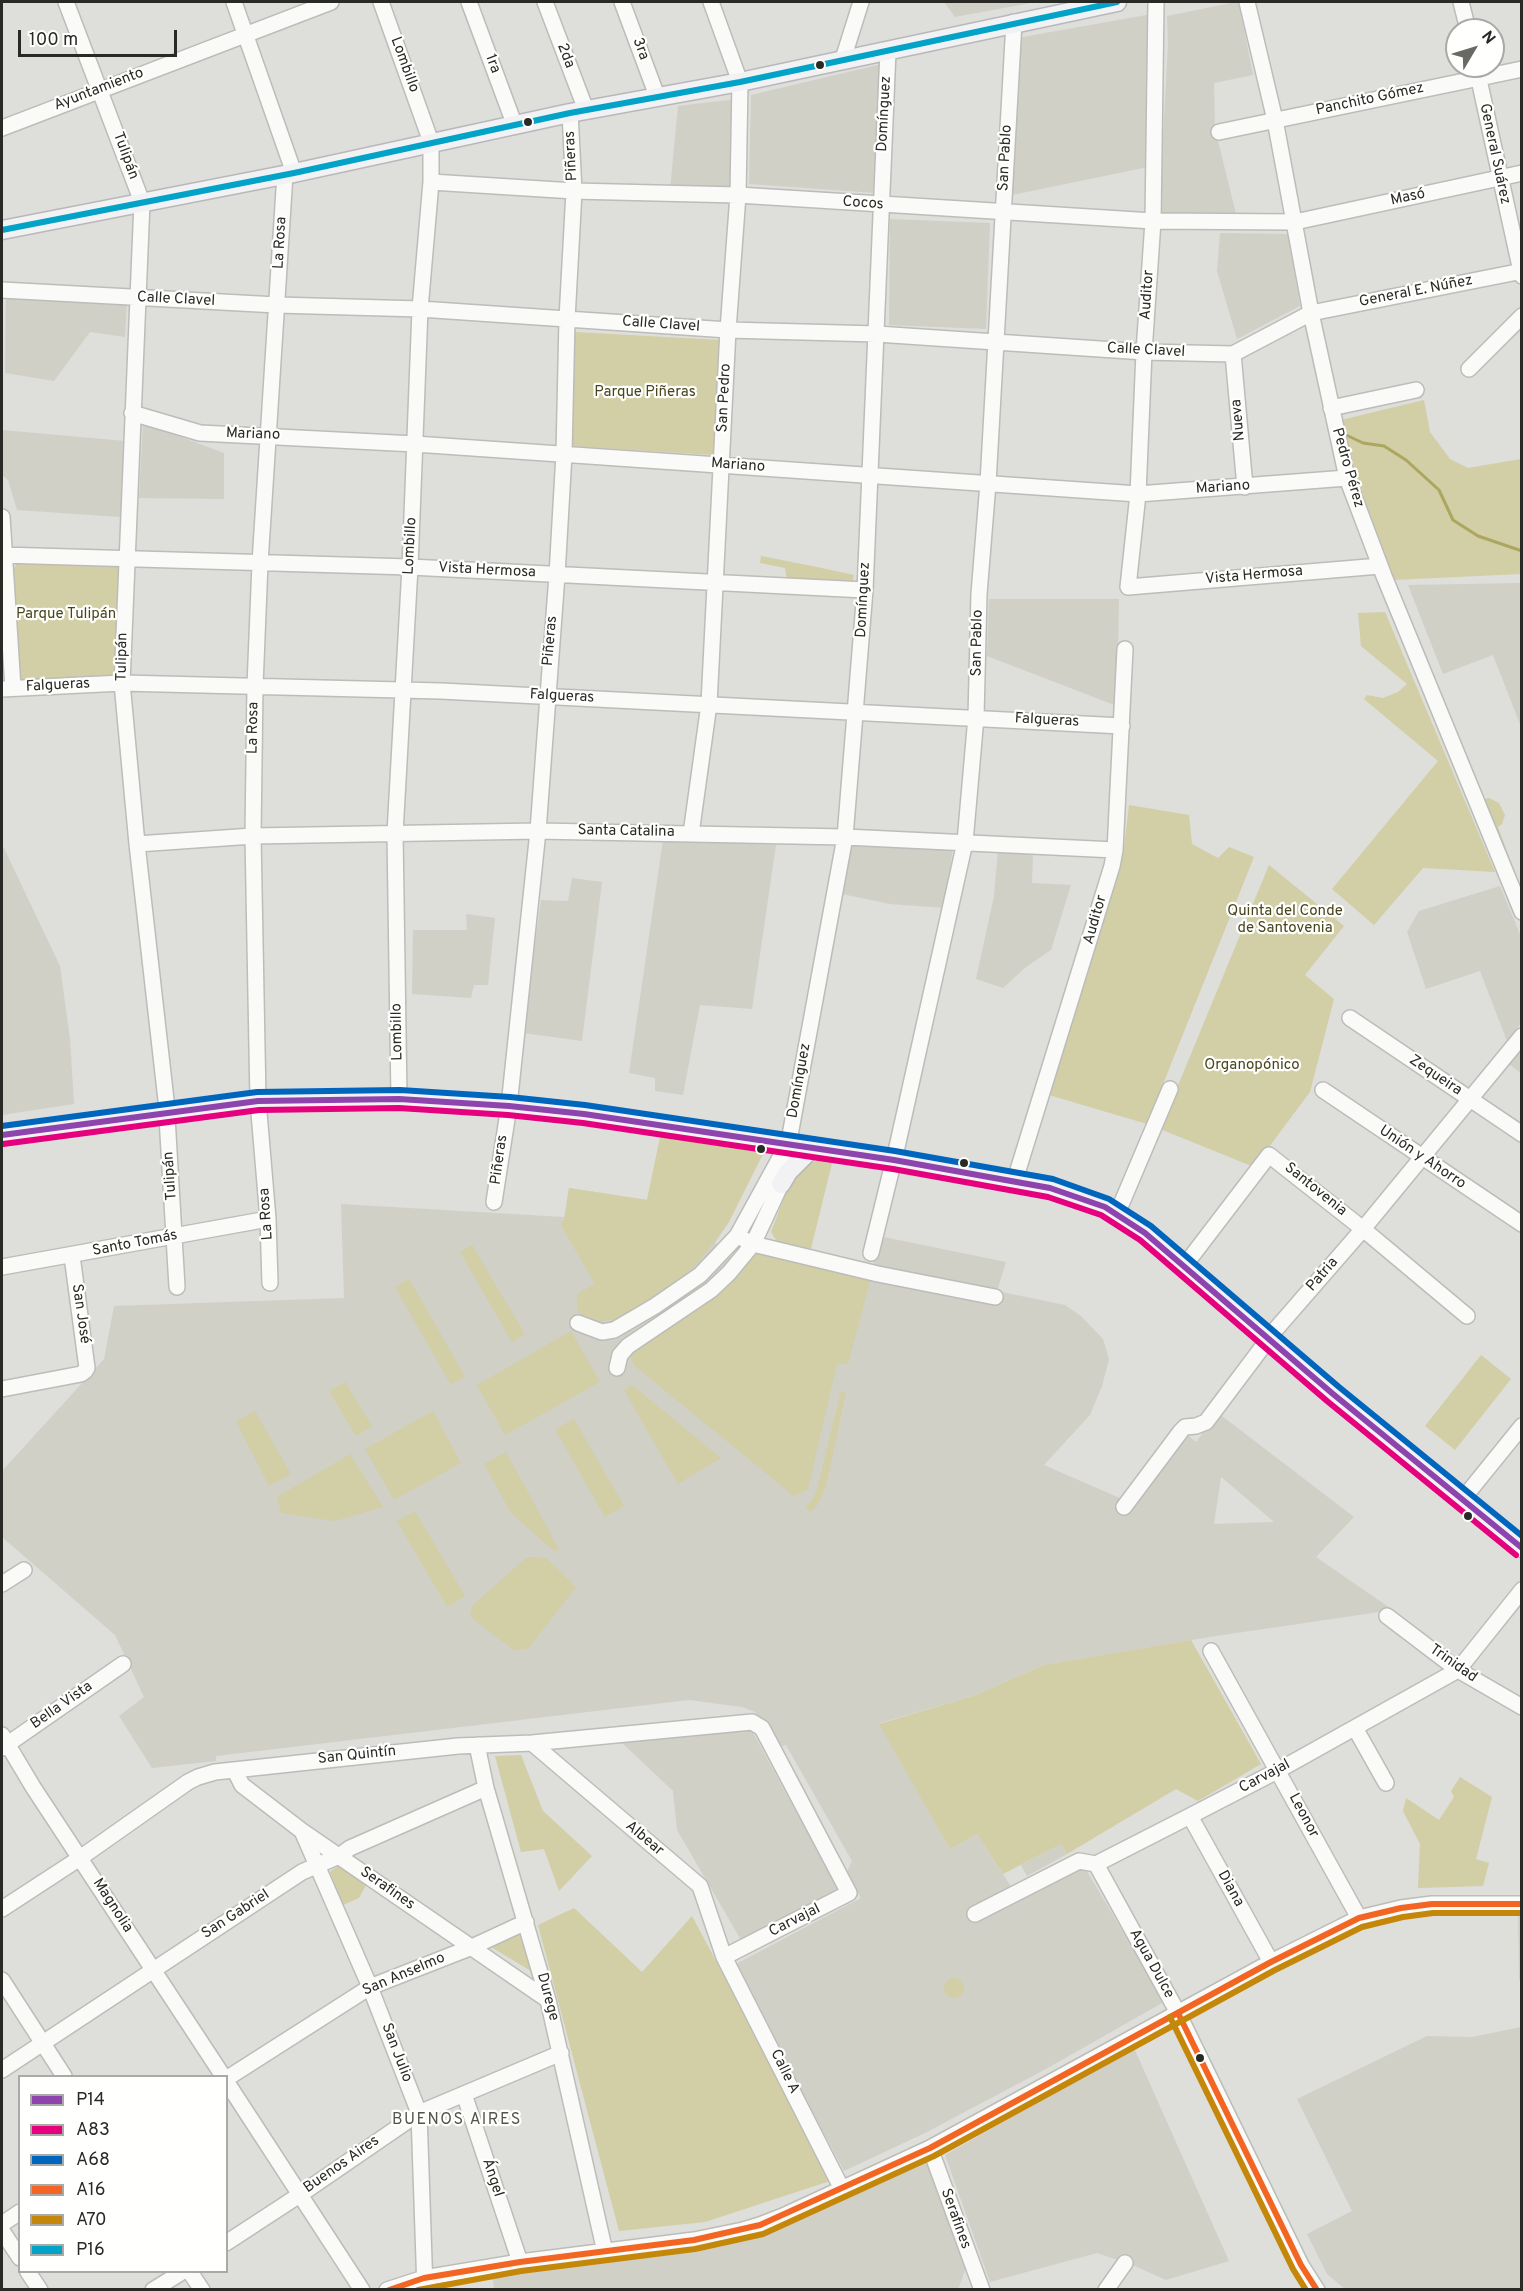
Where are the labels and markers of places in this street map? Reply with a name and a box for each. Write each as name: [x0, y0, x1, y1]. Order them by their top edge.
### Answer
unlabelled marker: [814, 59, 826, 71]
unlabelled marker: [522, 116, 534, 128]
unlabelled marker: [755, 1143, 767, 1155]
unlabelled marker: [958, 1157, 970, 1169]
unlabelled marker: [1462, 1510, 1474, 1522]
unlabelled marker: [1194, 2052, 1206, 2064]

